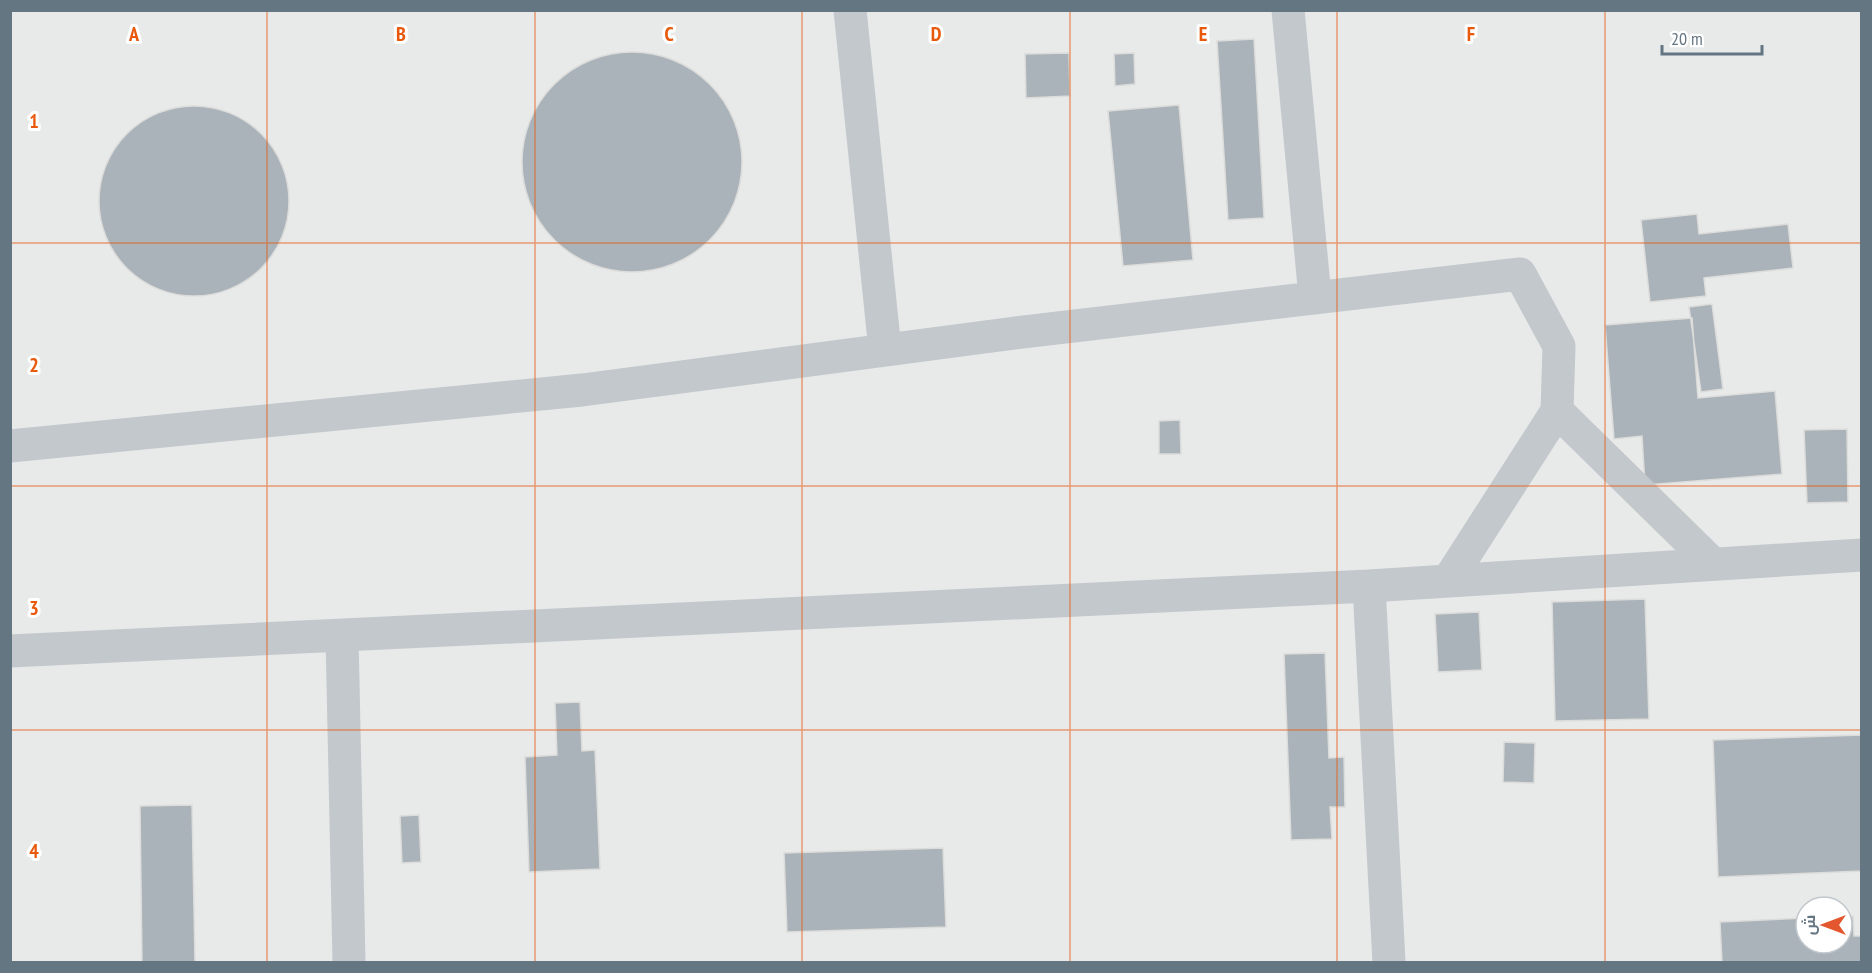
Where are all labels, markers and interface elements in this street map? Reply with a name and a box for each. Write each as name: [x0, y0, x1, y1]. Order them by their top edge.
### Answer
scale bar: [1662, 18, 1762, 56]
text: A: [128, 21, 140, 47]
text: B: [396, 21, 406, 47]
text: C: [664, 21, 674, 47]
text: D: [931, 21, 942, 47]
text: E: [1199, 21, 1207, 47]
text: F: [1467, 21, 1475, 47]
text: 20 m: [1671, 27, 1703, 50]
text: 1: [29, 108, 39, 134]
text: 2: [29, 352, 39, 378]
text: 3: [29, 595, 39, 621]
text: 4: [29, 838, 39, 864]
north arrow: [1794, 895, 1854, 955]
text: ش: [1799, 915, 1819, 935]

